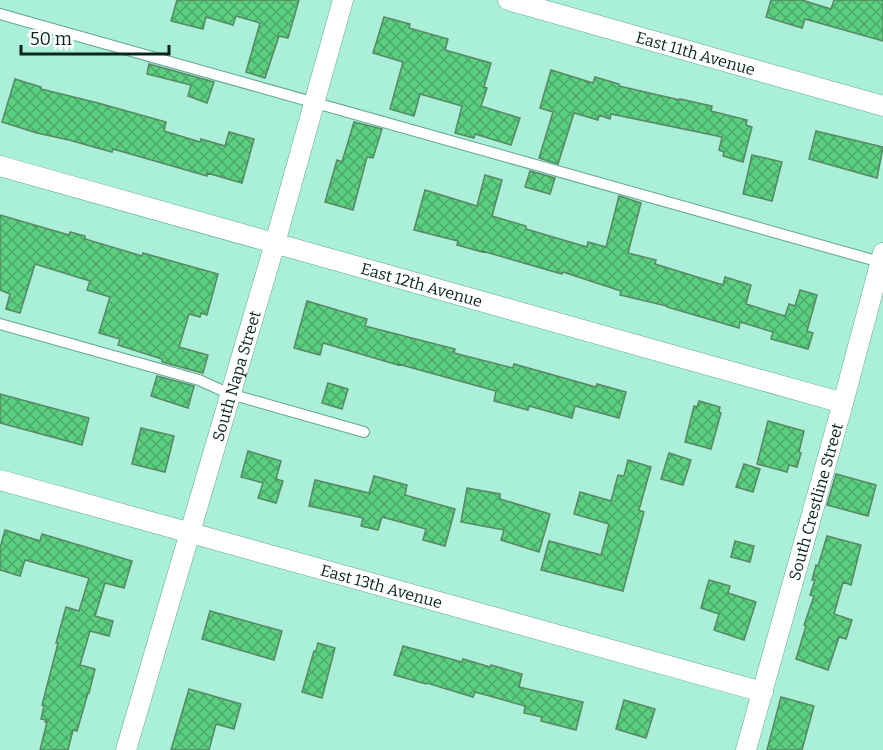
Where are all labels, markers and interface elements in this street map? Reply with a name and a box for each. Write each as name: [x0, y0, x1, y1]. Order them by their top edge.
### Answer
scale bar: [21, 18, 170, 56]
street label: East 11th Avenue: [634, 27, 758, 79]
text: 50 m: [30, 28, 72, 50]
street label: East 12th Avenue: [359, 258, 485, 311]
street label: South Napa Street: [208, 308, 264, 443]
street label: South Crestline Street: [784, 420, 847, 582]
street label: East 13th Avenue: [318, 560, 445, 612]

